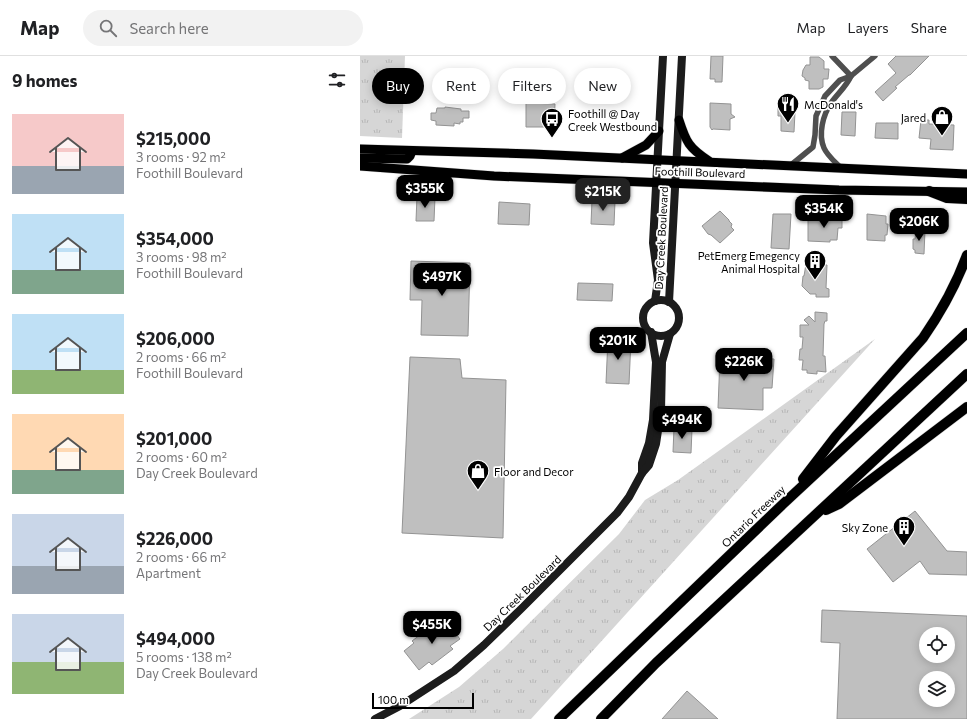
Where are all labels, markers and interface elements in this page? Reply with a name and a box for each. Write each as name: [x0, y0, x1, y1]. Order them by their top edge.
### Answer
search box: [83, 10, 363, 46]
text: Map: [20, 16, 59, 39]
icon: search: [97, 17, 119, 39]
text: Search here: [129, 19, 209, 37]
text: Map: [797, 19, 825, 36]
text: Layers: [847, 19, 889, 36]
text: Share: [911, 19, 947, 36]
chip: Buy: [372, 68, 424, 104]
chip: Rent: [432, 68, 490, 104]
chip: Filters: [498, 68, 566, 104]
chip: New: [574, 68, 631, 104]
icon: filters: [326, 69, 348, 91]
text: 9 homes: [12, 70, 77, 91]
restaurant icon: McDonald's: [775, 91, 801, 124]
place label: McDonald's: [804, 98, 863, 111]
shop icon: Jared: [929, 104, 955, 137]
bus stop icon: Foothill @ Day Creek Westbound: [539, 106, 565, 139]
place label: Foothill @ Day Creek Westbound: [568, 107, 657, 133]
place label: Jared: [901, 111, 926, 125]
text: $215,000: [136, 128, 211, 149]
icon: home: [44, 130, 92, 178]
text: 3 rooms · 92 m²: [136, 149, 226, 165]
street label: Foothill Boulevard: [655, 164, 745, 180]
text: Foothill Boulevard: [136, 165, 243, 181]
pin: $355K: [397, 175, 453, 209]
pin: $215K: [575, 178, 631, 212]
text: $355K: [405, 180, 445, 196]
text: $215K: [584, 183, 622, 199]
street label: Day Creek Boulevard: [652, 186, 670, 290]
pin: $354K: [796, 195, 852, 229]
text: $354K: [804, 200, 844, 216]
pin: $206K: [891, 208, 947, 242]
text: $206K: [899, 213, 939, 229]
text: $354,000: [136, 228, 214, 249]
icon: home: [44, 230, 92, 278]
building icon: PetEmerg Emegency Animal Hospital: [802, 248, 828, 281]
text: 3 rooms · 98 m²: [136, 249, 227, 265]
place label: PetEmerg Emegency Animal Hospital: [698, 249, 800, 275]
pin: $497K: [414, 263, 470, 297]
text: Foothill Boulevard: [136, 265, 243, 281]
text: $497K: [422, 268, 462, 284]
pin: $201K: [590, 327, 646, 361]
text: $206,000: [136, 328, 215, 349]
icon: home: [44, 330, 92, 378]
text: $201K: [599, 332, 637, 348]
pin: $226K: [716, 348, 772, 382]
text: 2 rooms · 66 m²: [136, 349, 226, 365]
text: $226K: [724, 353, 764, 369]
text: Foothill Boulevard: [136, 365, 243, 381]
pin: $494K: [654, 406, 710, 440]
text: $494K: [662, 411, 702, 427]
text: $201,000: [136, 428, 212, 449]
icon: home: [44, 430, 92, 478]
text: 2 rooms · 60 m²: [136, 449, 227, 465]
shop icon: Floor and Decor: [465, 458, 491, 491]
text: Day Creek Boulevard: [136, 465, 258, 481]
place label: Floor and Decor: [494, 465, 574, 478]
street label: Ontario Freeway: [719, 482, 788, 550]
building icon: Sky Zone: [891, 514, 917, 547]
place label: Sky Zone: [842, 521, 888, 534]
text: $226,000: [136, 528, 213, 549]
icon: home: [44, 530, 92, 578]
text: 2 rooms · 66 m²: [136, 549, 226, 565]
street label: Day Creek Boulevard: [480, 553, 564, 633]
text: Apartment: [136, 565, 201, 581]
pin: $455K: [404, 611, 460, 645]
text: $455K: [412, 616, 452, 632]
map controls: [919, 627, 955, 707]
button: locate: [919, 627, 955, 663]
text: $494,000: [136, 628, 215, 649]
icon: home: [44, 630, 92, 678]
text: 5 rooms · 138 m²: [136, 649, 232, 665]
text: Day Creek Boulevard: [136, 665, 258, 681]
button: layers: [919, 671, 955, 707]
scale bar: [372, 691, 474, 710]
text: 100 m: [378, 693, 409, 706]

